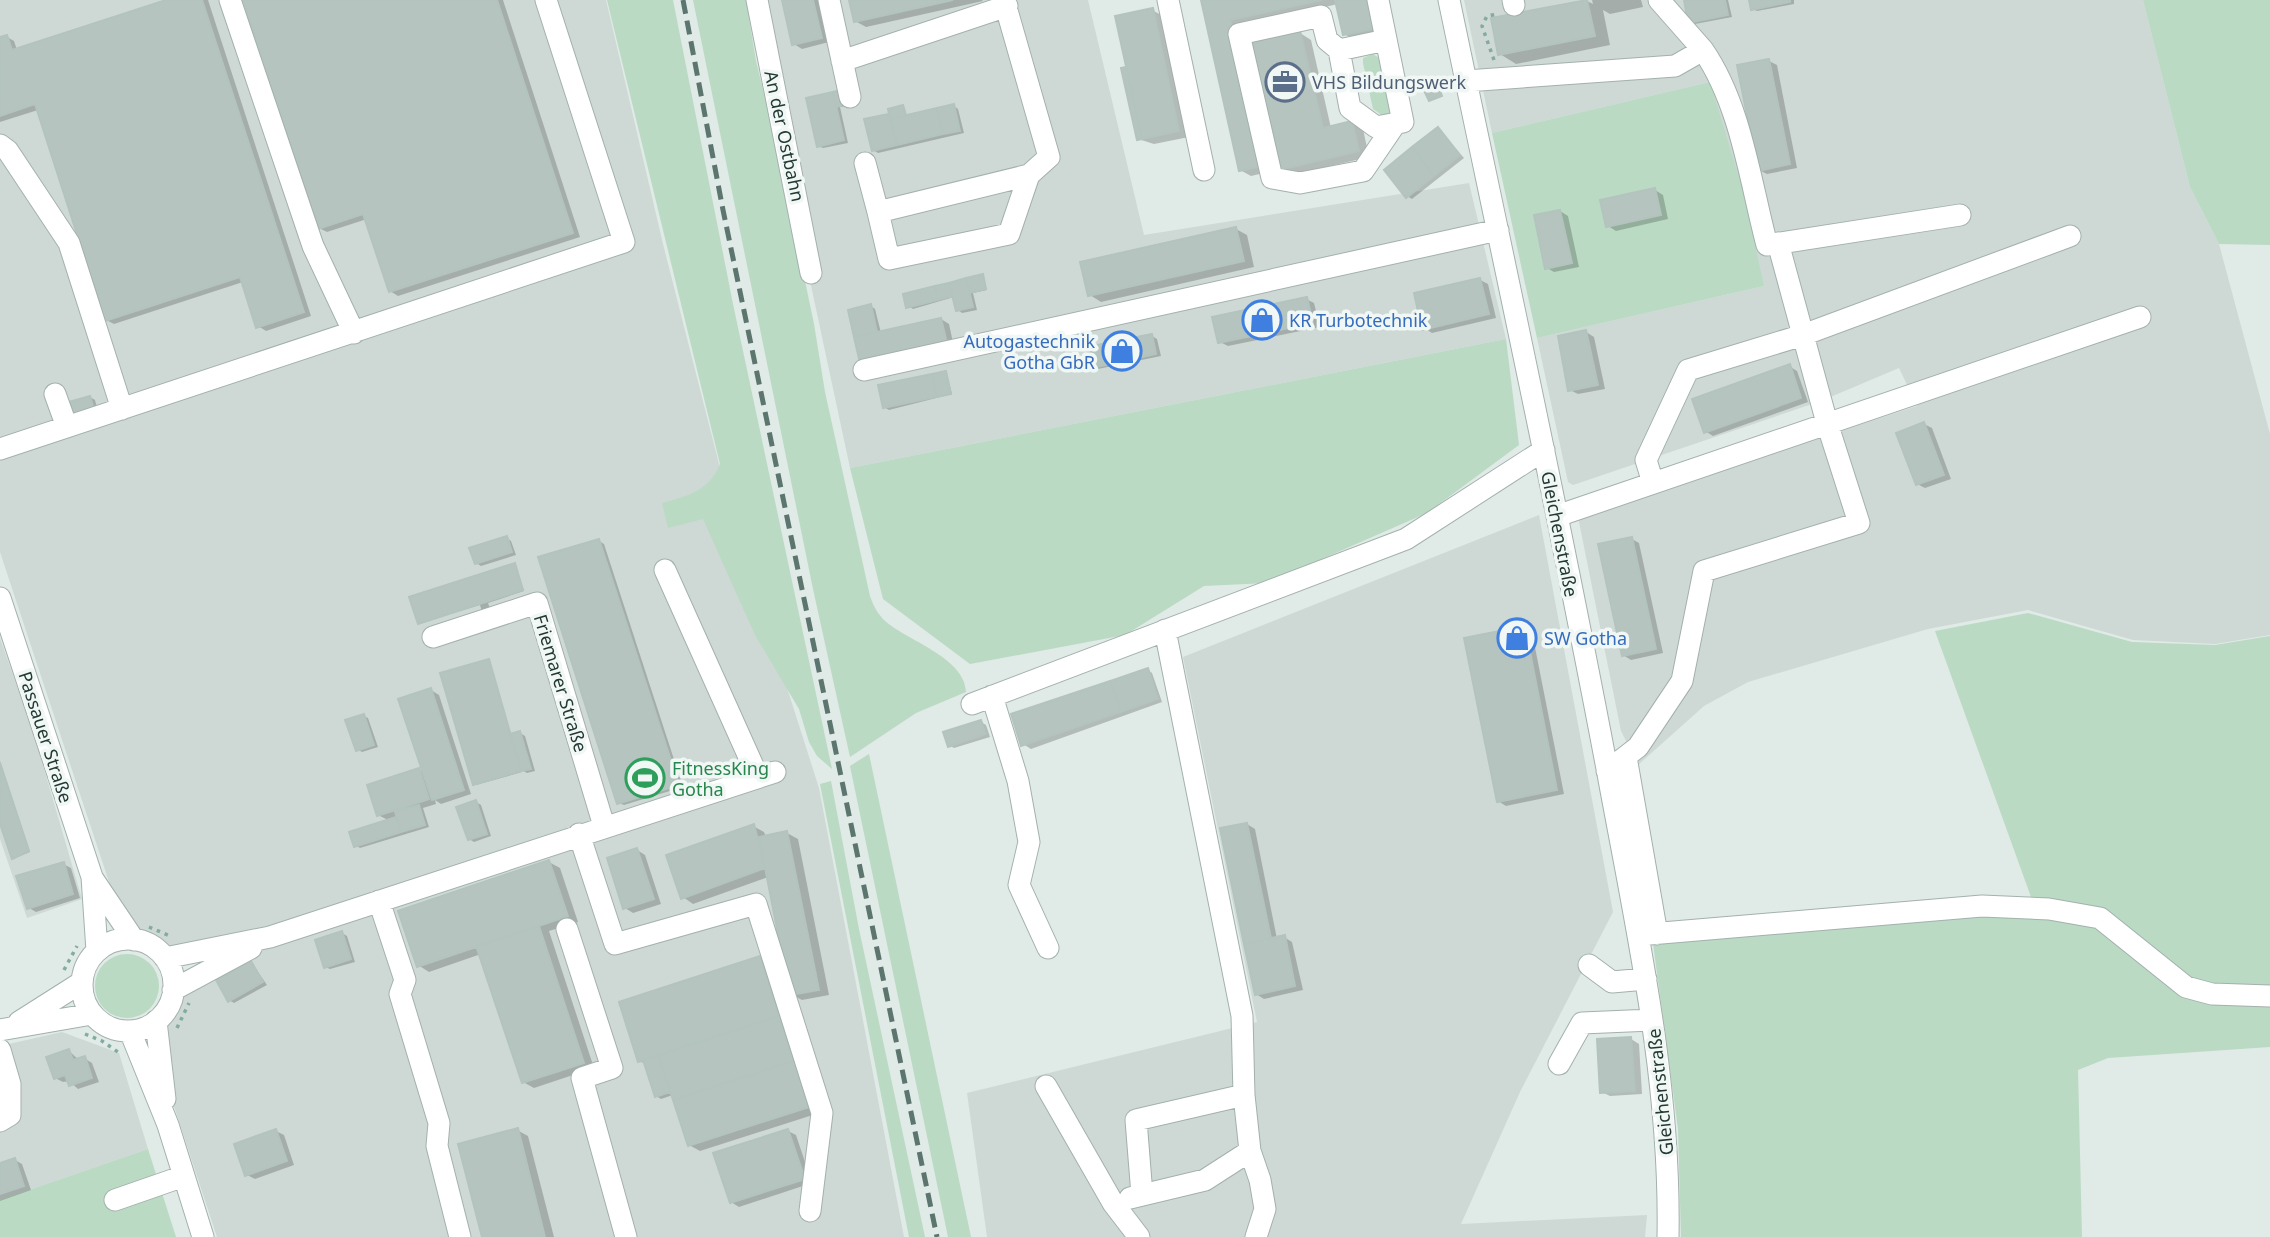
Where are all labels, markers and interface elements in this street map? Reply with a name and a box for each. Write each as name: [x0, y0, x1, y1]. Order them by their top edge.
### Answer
office icon: VHS Bildungswerk: [1264, 61, 1306, 103]
street label: An der Ostbahn: [759, 68, 811, 204]
place label: VHS Bildungswerk: [1312, 70, 1466, 94]
shop icon: KR Turbotechnik: [1241, 299, 1283, 341]
place label: KR Turbotechnik: [1289, 308, 1428, 332]
place label: Autogastechnik Gotha GbR: [963, 329, 1095, 374]
shop icon: Autogastechnik Gotha GbR: [1101, 330, 1143, 372]
street label: Gleichenstraße: [1536, 469, 1584, 599]
street label: Friemarer Straße: [529, 611, 593, 755]
shop icon: SW Gotha: [1496, 617, 1538, 659]
place label: SW Gotha: [1544, 626, 1627, 650]
street label: Passauer Straße: [13, 668, 79, 806]
place label: FitnessKing Gotha: [672, 756, 769, 801]
sports icon: FitnessKing Gotha: [624, 757, 666, 799]
street label: Gleichenstraße: [1641, 1027, 1679, 1157]

